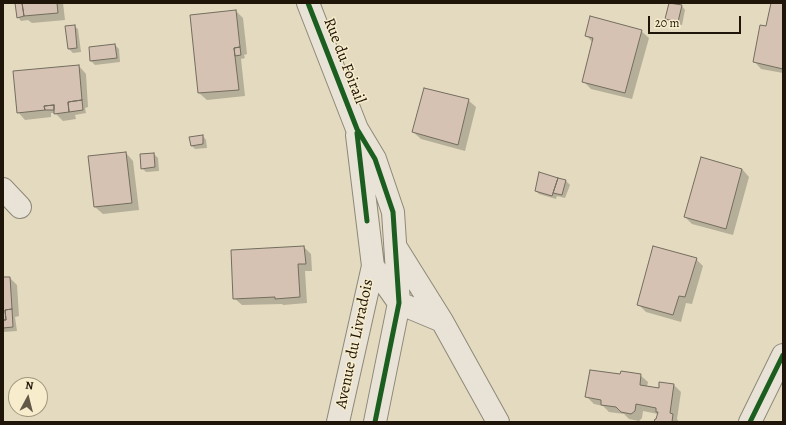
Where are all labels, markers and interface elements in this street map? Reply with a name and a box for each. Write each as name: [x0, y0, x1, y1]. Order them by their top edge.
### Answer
scale bar: [650, 8, 743, 34]
street label: Rue du Foirail: [319, 15, 369, 107]
text: 20 m: [655, 15, 679, 31]
street label: Avenue du Livradois: [332, 277, 378, 411]
north arrow: [8, 377, 48, 417]
text: N: [25, 378, 34, 394]

